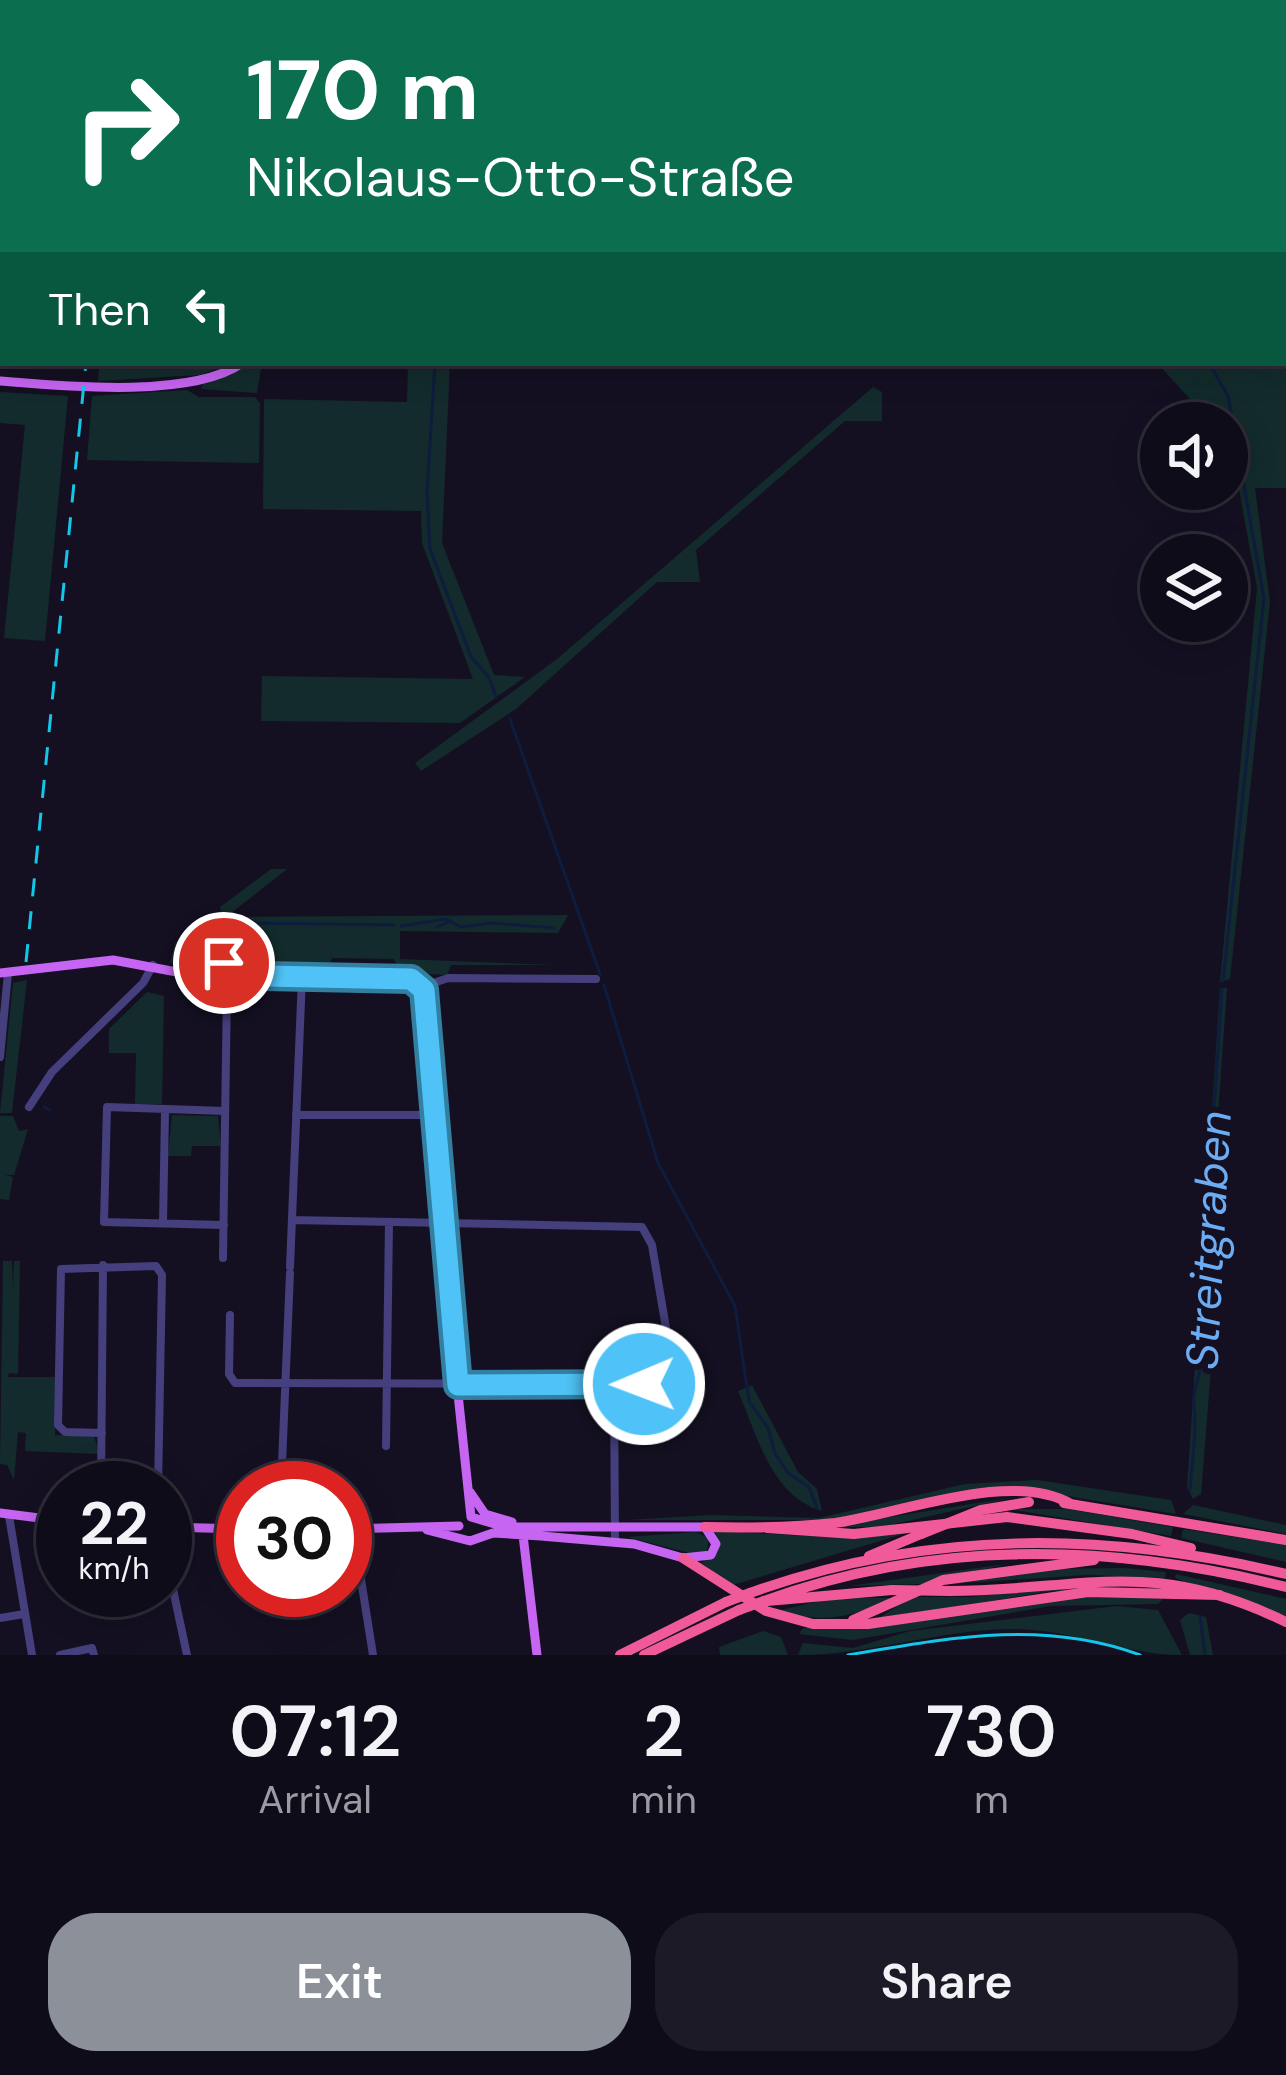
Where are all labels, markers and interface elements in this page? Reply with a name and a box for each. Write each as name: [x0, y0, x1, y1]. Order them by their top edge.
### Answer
text: 170 m: [246, 36, 479, 145]
icon: right: [48, 48, 204, 204]
text: Nikolaus-Otto-Straße: [246, 142, 794, 213]
icon: left: [175, 276, 241, 342]
text: Then: [48, 280, 151, 339]
map controls: [1140, 402, 1248, 642]
button: sound: [1140, 402, 1248, 510]
button: layers: [1140, 534, 1248, 642]
pin: [173, 912, 275, 1014]
icon: arrive: [191, 930, 257, 996]
water label: Streitgraben: [1172, 1109, 1245, 1371]
position arrow: [581, 1321, 707, 1447]
speed limit sign: 30: [216, 1461, 372, 1617]
text: 22: [79, 1484, 149, 1563]
text: km/h: [79, 1549, 149, 1588]
text: 07:12: [229, 1685, 401, 1778]
text: 2: [643, 1685, 684, 1778]
text: 730: [926, 1685, 1057, 1778]
text: Arrival: [258, 1774, 372, 1825]
text: min: [630, 1774, 697, 1825]
text: m: [974, 1774, 1009, 1825]
button: Exit: [48, 1913, 631, 2051]
button: Share: [655, 1913, 1238, 2051]

